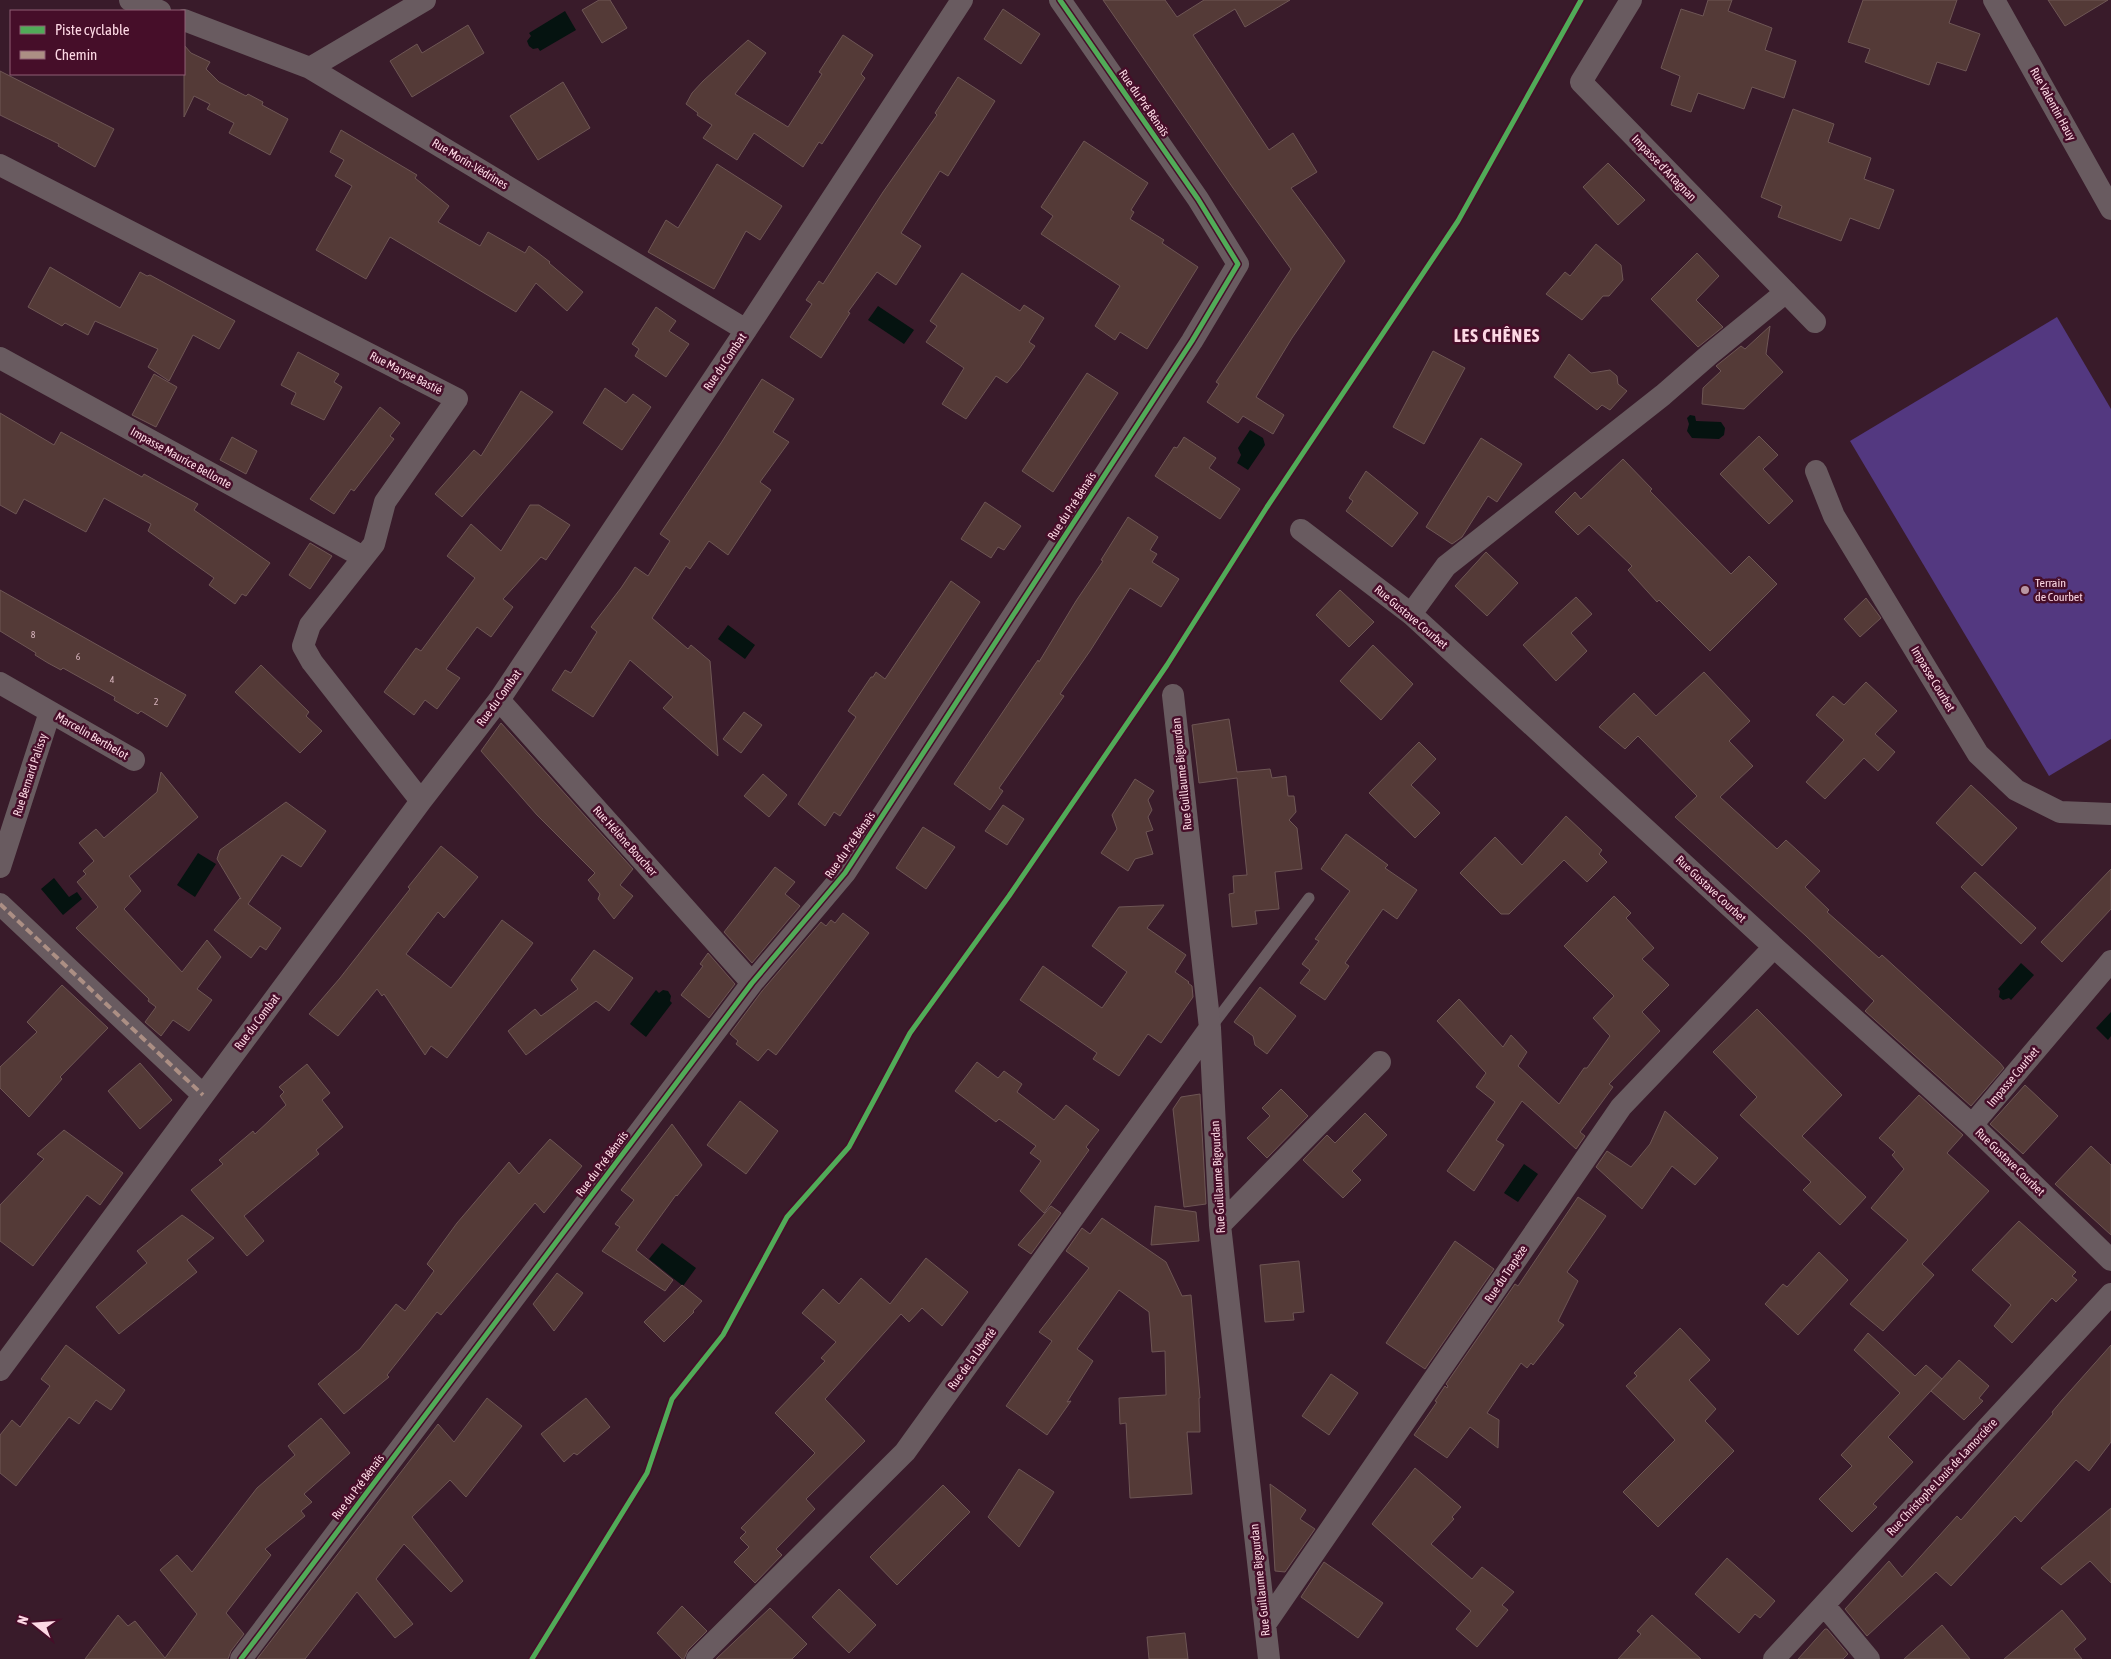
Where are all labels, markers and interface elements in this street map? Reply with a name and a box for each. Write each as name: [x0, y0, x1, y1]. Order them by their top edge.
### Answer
legend: [10, 10, 185, 75]
text: Piste cyclable: [55, 21, 130, 38]
text: Chemin: [55, 46, 97, 63]
street label: Rue Valentin Hauy: [2027, 65, 2079, 143]
street label: Rue du Pré Bénaïs: [1116, 67, 1172, 139]
street label: Impasse d'Artagnan: [1629, 132, 1699, 204]
street label: Rue Morin-Védrines: [429, 136, 511, 192]
district label: LES CHÊNES: [1454, 325, 1540, 346]
street label: Rue du Combat: [701, 330, 750, 393]
street label: Rue Maryse Bastié: [367, 349, 445, 397]
street label: Impasse Maurice Bellonte: [128, 424, 234, 492]
street label: Rue du Pré Bénaïs: [1045, 469, 1099, 543]
place label: Terrain de Courbet: [2035, 576, 2083, 604]
street label: Rue Gustave Courbet: [1372, 582, 1451, 652]
marker: Terrain de Courbet: [2019, 584, 2031, 596]
house number: 8: [31, 629, 36, 640]
street label: Impasse Courbet: [1908, 644, 1958, 715]
house number: 6: [76, 651, 81, 662]
street label: Rue du Combat: [474, 667, 525, 729]
house number: 4: [110, 674, 115, 685]
house number: 2: [154, 696, 159, 707]
street label: Marcelin Berthelot: [53, 709, 131, 763]
street label: Rue Guillaume Bigourdan: [1169, 717, 1195, 831]
street label: Rue Bernard Palissy: [10, 732, 50, 818]
street label: Rue Hélène Boucher: [590, 803, 660, 879]
street label: Rue du Pré Bénaïs: [822, 809, 878, 881]
street label: Rue Gustave Courbet: [1673, 853, 1750, 926]
street label: Rue du Combat: [231, 991, 283, 1053]
street label: Impasse Courbet: [1984, 1044, 2042, 1110]
street label: Rue Guillaume Bigourdan: [1208, 1120, 1228, 1234]
street label: Rue Gustave Courbet: [1972, 1125, 2048, 1199]
street label: Rue du Pré Bénaïs: [573, 1129, 631, 1199]
street label: Rue du Trapèze: [1482, 1243, 1530, 1305]
street label: Rue de la Liberté: [945, 1325, 999, 1393]
street label: Rue Christophe Louis de Lamorcière: [1884, 1415, 2000, 1539]
street label: Rue du Pré Bénaïs: [329, 1452, 387, 1522]
street label: Rue Guillaume Bigourdan: [1247, 1523, 1273, 1637]
north arrow: [10, 1599, 60, 1649]
text: N: [14, 1614, 31, 1626]

